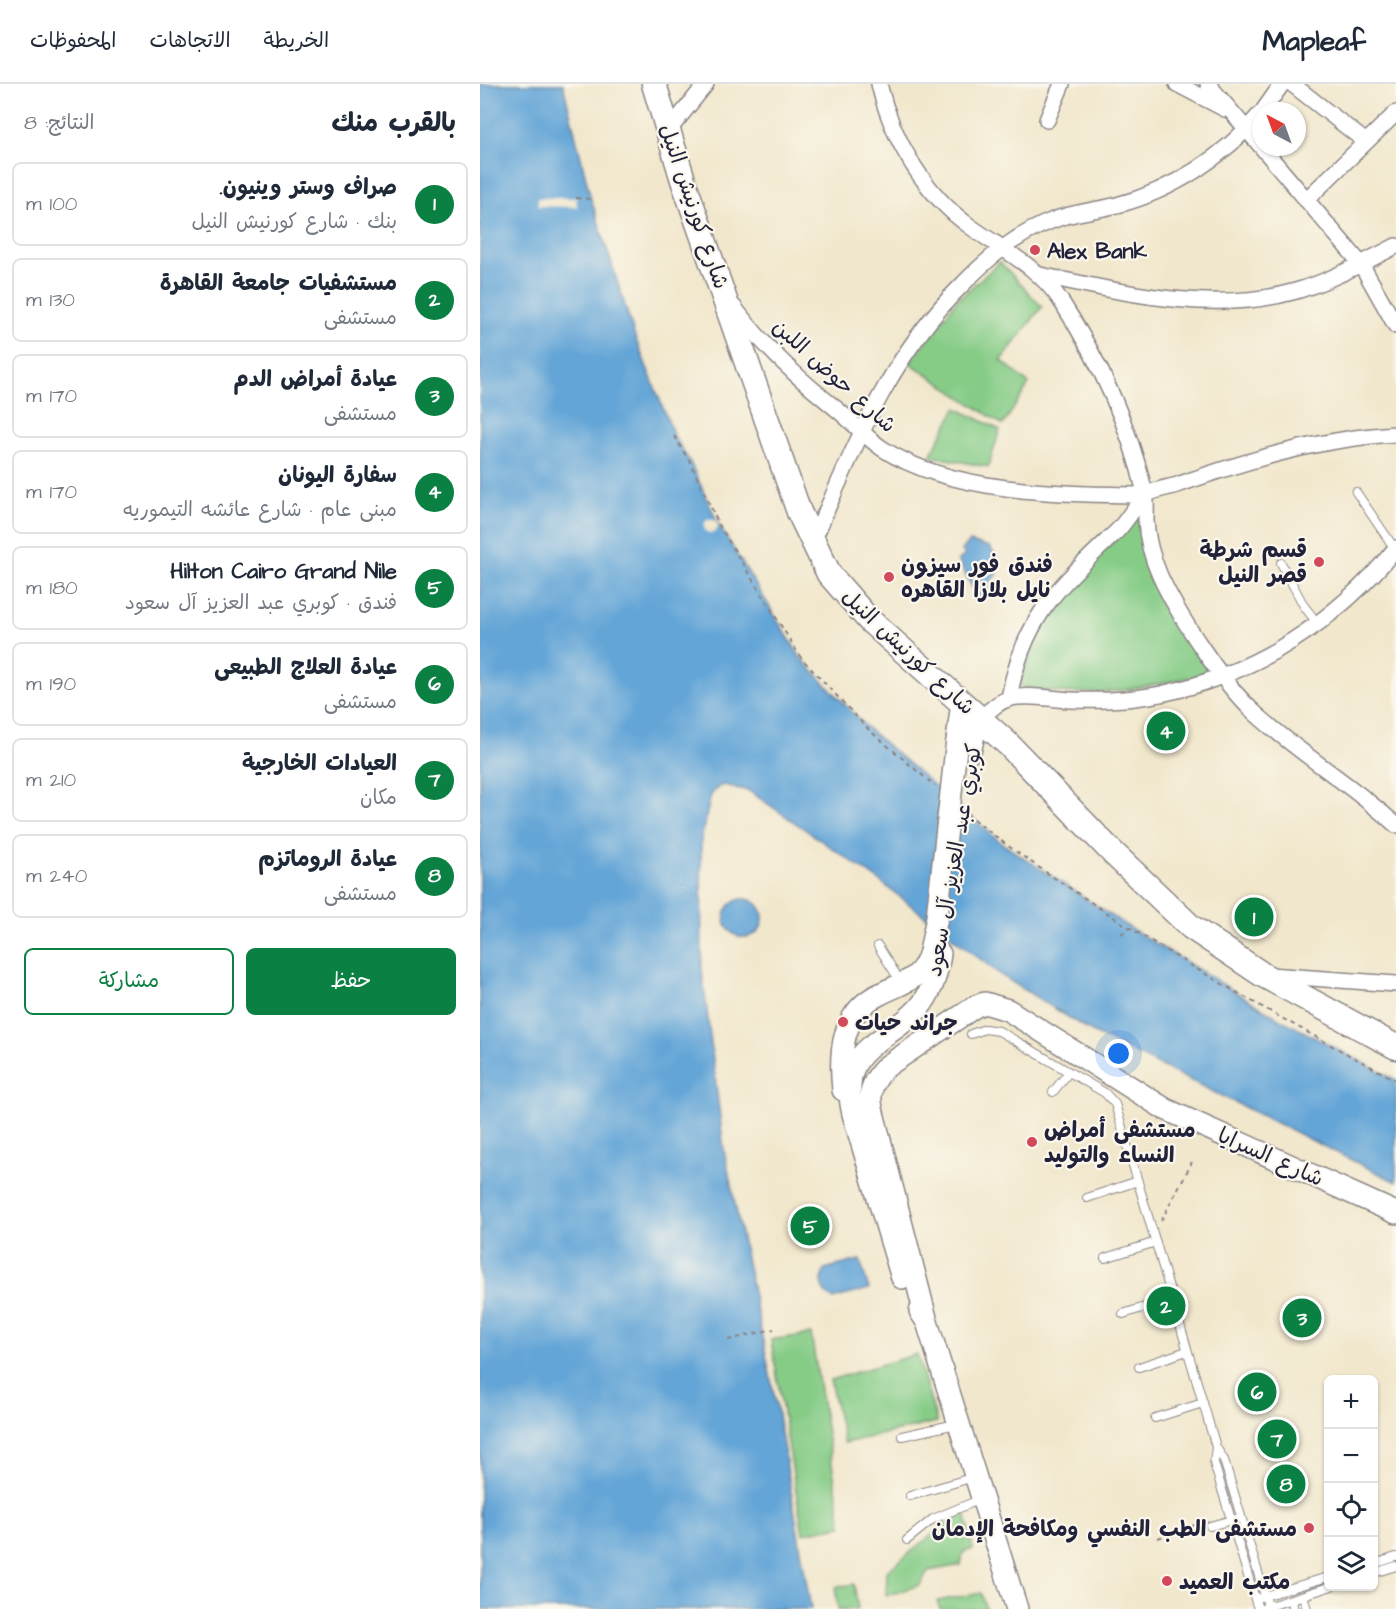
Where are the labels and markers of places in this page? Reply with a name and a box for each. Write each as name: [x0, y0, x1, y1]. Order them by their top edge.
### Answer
place label: Alex Bank: [1047, 236, 1147, 267]
marker: Alex Bank: [1028, 243, 1042, 257]
place label: قسم شرطة قصر النيل: [1199, 535, 1307, 591]
place label: فندق فور سيزون نايل بلازا القاهره: [901, 550, 1053, 606]
marker: قسم شرطة قصر النيل: [1312, 555, 1326, 569]
marker: فندق فور سيزون نايل بلازا القاهره: [882, 570, 896, 584]
pin: 4: [1146, 708, 1186, 754]
pin: 1: [1234, 894, 1274, 940]
place label: جراند حيات: [855, 1008, 958, 1039]
marker: جراند حيات: [836, 1015, 850, 1029]
place label: مستشفى أمراض النساء والتوليد: [1044, 1115, 1196, 1171]
marker: مستشفى أمراض النساء والتوليد: [1025, 1135, 1039, 1149]
pin: 5: [790, 1204, 830, 1248]
pin: 2: [1146, 1284, 1186, 1328]
pin: 3: [1282, 1296, 1322, 1340]
pin: 6: [1238, 1370, 1276, 1414]
pin: 7: [1258, 1416, 1296, 1462]
pin: 8: [1266, 1462, 1306, 1506]
place label: مستشفى الطب النفسي ومكافحة الإدمان: [932, 1514, 1297, 1548]
marker: مستشفى الطب النفسي ومكافحة الإدمان: [1302, 1521, 1316, 1535]
place label: مكتب العميد: [1179, 1567, 1290, 1598]
marker: مكتب العميد: [1160, 1574, 1174, 1588]

